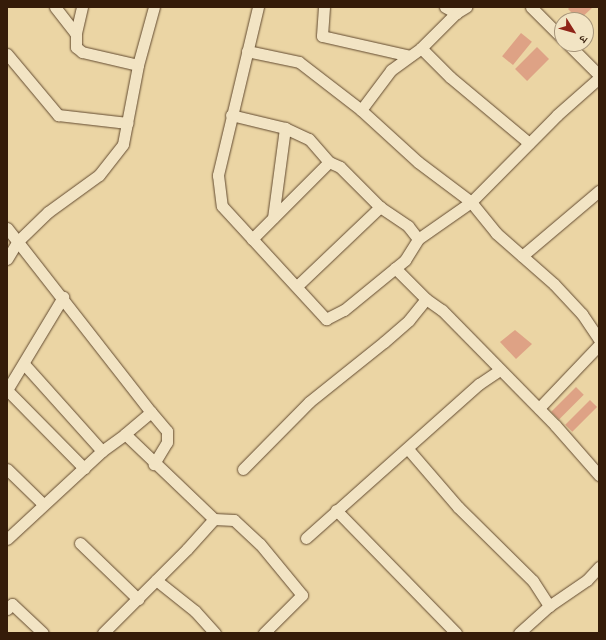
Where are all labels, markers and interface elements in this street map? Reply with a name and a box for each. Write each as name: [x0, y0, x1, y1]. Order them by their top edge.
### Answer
north arrow: [554, 12, 594, 52]
text: उ: [576, 33, 590, 45]

